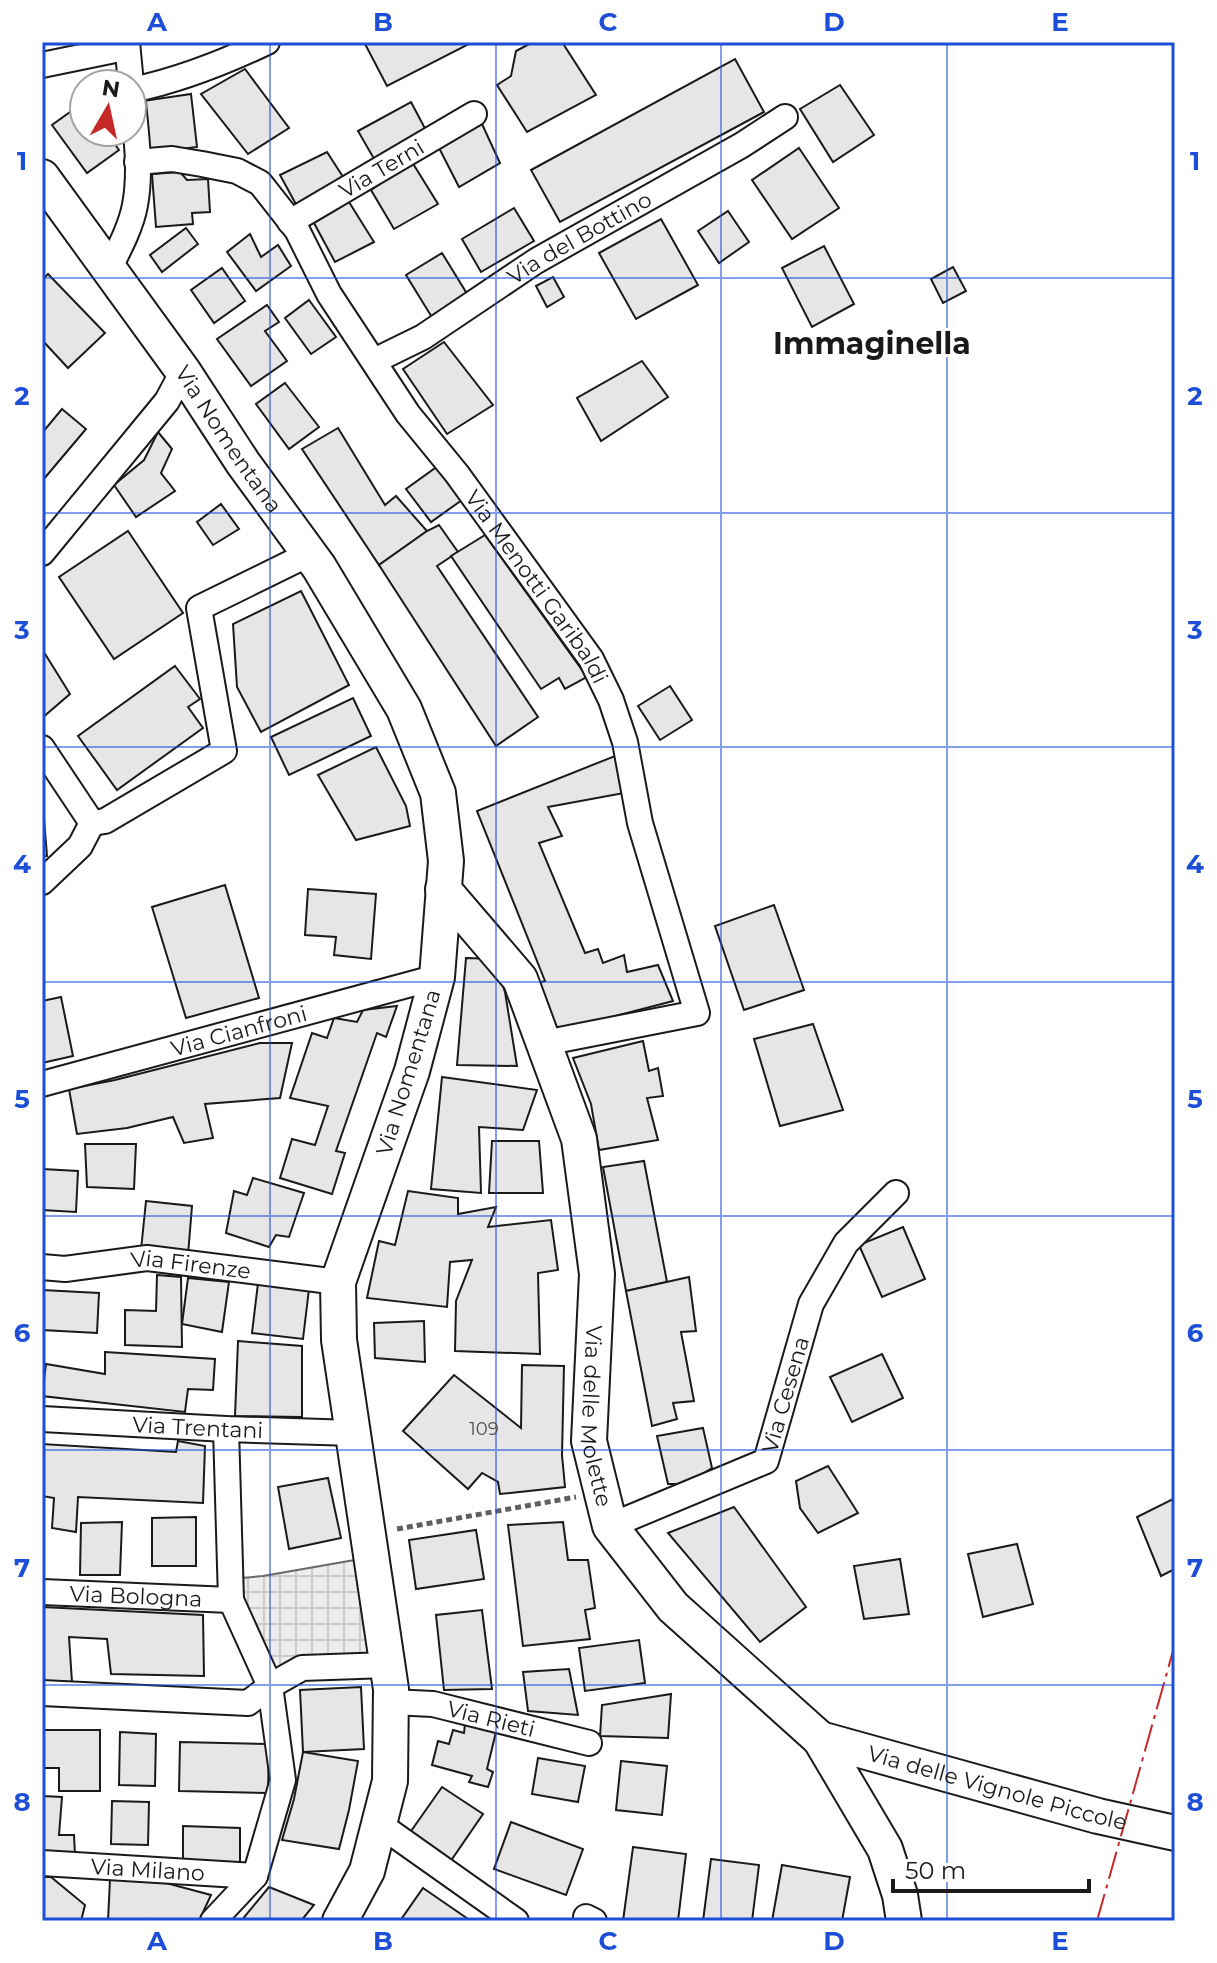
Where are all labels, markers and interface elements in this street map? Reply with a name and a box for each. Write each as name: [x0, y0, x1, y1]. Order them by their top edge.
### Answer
text: A: [146, 6, 168, 38]
text: B: [373, 6, 393, 38]
text: C: [599, 6, 618, 38]
text: D: [823, 6, 845, 38]
text: E: [1051, 6, 1069, 38]
north arrow: [68, 68, 148, 148]
text: N: [100, 74, 122, 103]
street label: Via Terni: [334, 133, 429, 204]
text: 1: [17, 145, 27, 177]
text: 1: [1190, 145, 1200, 177]
street label: Via del Bottino: [502, 186, 656, 290]
district label: Immaginella: [773, 325, 971, 362]
street label: Via Nomentana: [169, 361, 288, 518]
text: 2: [14, 380, 30, 412]
text: 2: [1187, 380, 1203, 412]
street label: Via Menotti Garibaldi: [459, 485, 614, 688]
text: 3: [13, 614, 30, 646]
text: 3: [1186, 614, 1203, 646]
text: 4: [13, 848, 31, 880]
text: 4: [1186, 848, 1204, 880]
street label: Via Nomentana: [370, 986, 447, 1158]
street label: Via Cianfroni: [168, 1000, 310, 1062]
text: 5: [14, 1083, 30, 1115]
text: 5: [1187, 1083, 1203, 1115]
street label: Via Firenze: [129, 1245, 252, 1285]
text: 6: [14, 1317, 31, 1349]
text: 6: [1187, 1317, 1204, 1349]
street label: Via delle Molette: [575, 1324, 618, 1510]
street label: Via Cesena: [756, 1333, 815, 1456]
street label: Via Trentani: [132, 1411, 264, 1444]
house number: 109: [469, 1418, 499, 1440]
text: 7: [14, 1552, 30, 1584]
text: 7: [1187, 1552, 1203, 1584]
street label: Via Bologna: [69, 1580, 203, 1613]
street label: Via Rieti: [444, 1695, 538, 1743]
street label: Via delle Vignole Piccole: [865, 1740, 1129, 1836]
text: 8: [13, 1786, 31, 1818]
text: 8: [1186, 1786, 1204, 1818]
scale bar: [893, 1843, 1089, 1893]
street label: Via Milano: [90, 1853, 206, 1887]
text: 50 m: [905, 1856, 966, 1885]
text: A: [146, 1925, 168, 1957]
text: B: [373, 1925, 393, 1957]
text: C: [599, 1925, 618, 1957]
text: D: [823, 1925, 845, 1957]
text: E: [1051, 1925, 1069, 1957]

